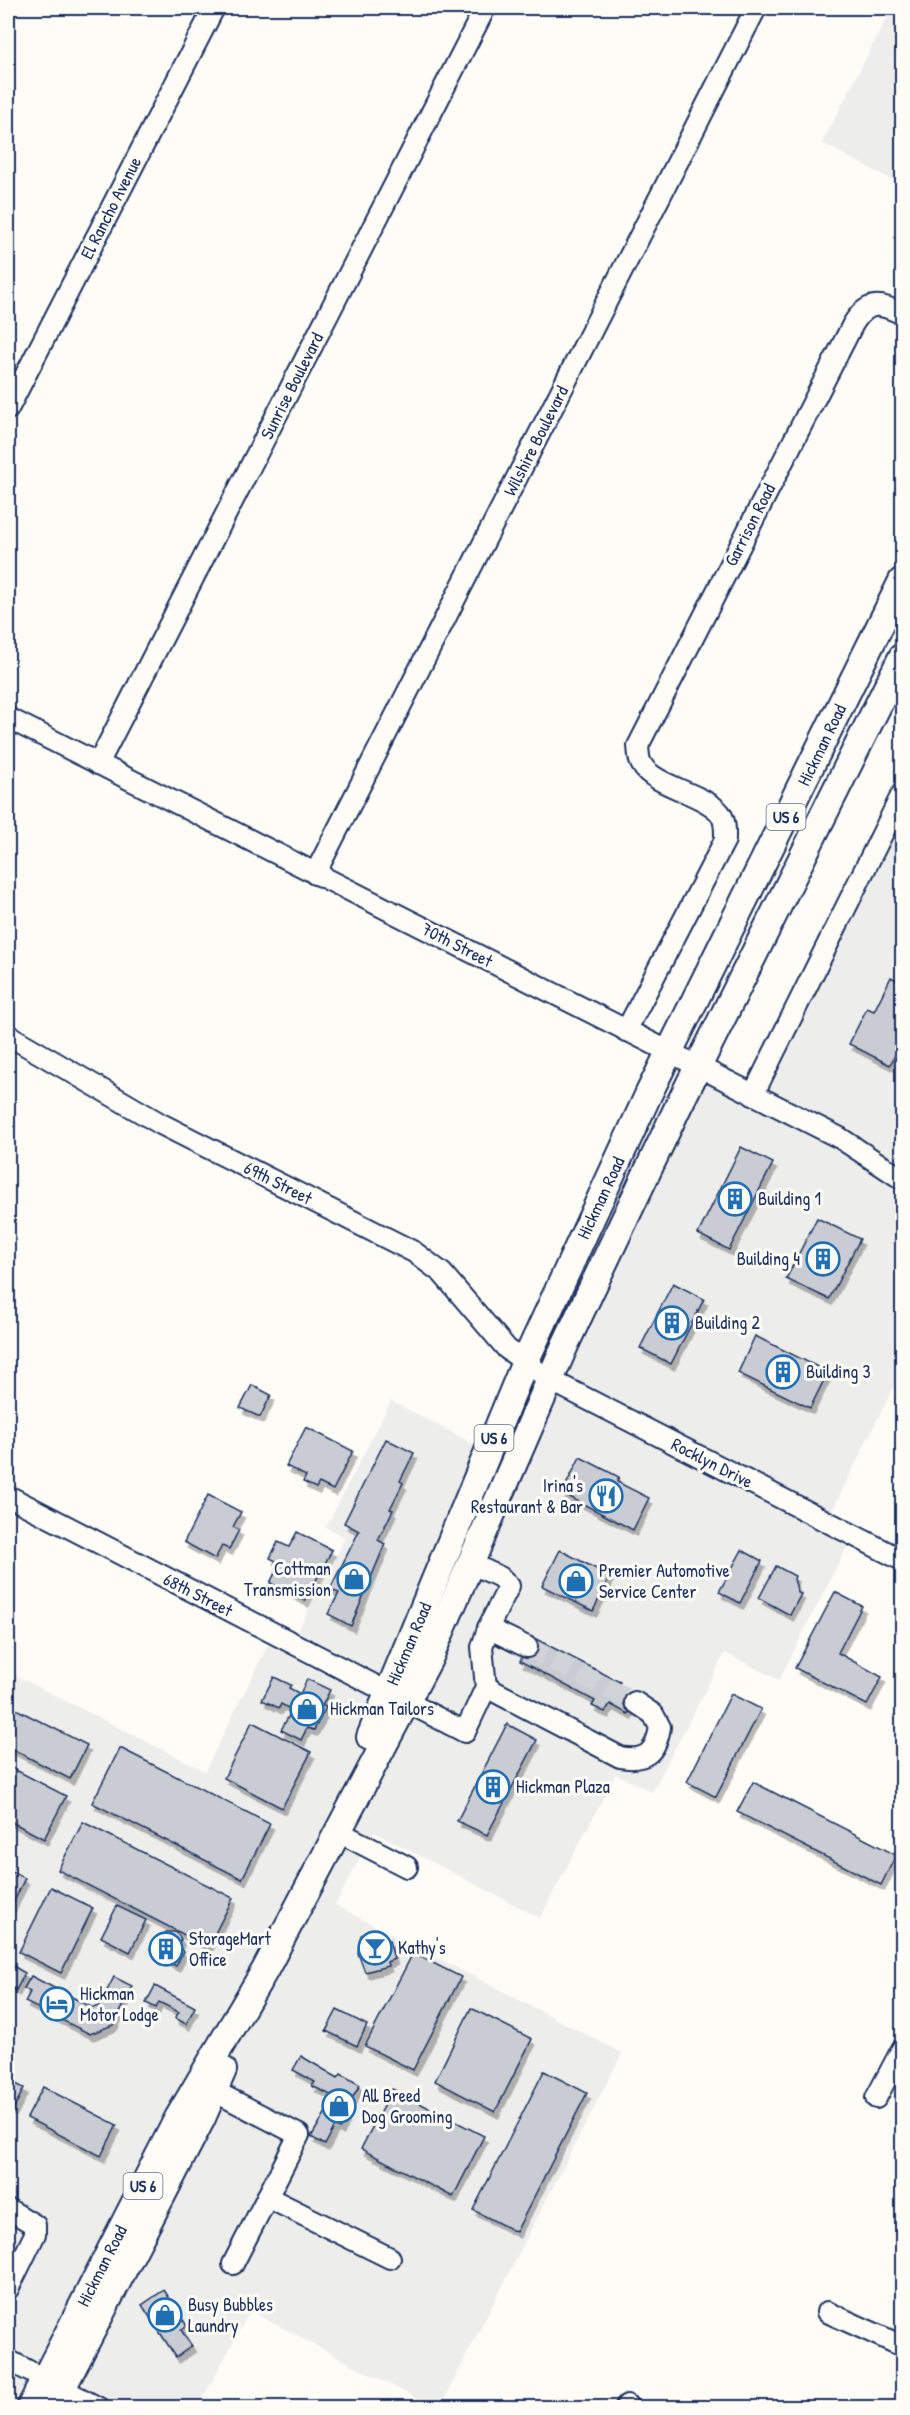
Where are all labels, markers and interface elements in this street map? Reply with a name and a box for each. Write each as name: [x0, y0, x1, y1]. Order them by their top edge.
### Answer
street label: El Rancho Avenue: [74, 152, 147, 263]
street label: Sunrise Boulevard: [254, 328, 329, 443]
street label: Wilshire Boulevard: [497, 381, 574, 500]
street label: Garrison Road: [718, 479, 781, 570]
street label: Hickman Road: [791, 700, 852, 790]
road number: US 6: [766, 804, 806, 830]
street label: 70th Street: [417, 916, 498, 973]
street label: Hickman Road: [571, 1153, 630, 1243]
street label: 69th Street: [240, 1155, 317, 1211]
building icon: Building 1: [717, 1181, 753, 1217]
place label: Building 1: [758, 1186, 821, 1211]
building icon: Building 4: [805, 1241, 841, 1277]
place label: Building 4: [737, 1246, 800, 1271]
building icon: Building 2: [654, 1305, 690, 1341]
place label: Building 2: [695, 1310, 760, 1335]
building icon: Building 3: [765, 1354, 801, 1390]
place label: Building 3: [806, 1359, 871, 1384]
road number: US 6: [474, 1425, 514, 1451]
street label: Rocklyn Drive: [667, 1431, 757, 1494]
place label: Irina's Restaurant & Bar: [471, 1473, 583, 1519]
restaurant icon: Irina's Restaurant & Bar: [588, 1478, 624, 1514]
place label: Cottman Transmission: [244, 1556, 331, 1602]
place label: Premier Automotive Service Center: [599, 1558, 730, 1604]
shop icon: Cottman Transmission: [336, 1561, 372, 1597]
shop icon: Premier Automotive Service Center: [558, 1563, 594, 1599]
street label: 68th Street: [159, 1566, 238, 1623]
street label: Hickman Road: [380, 1598, 437, 1689]
shop icon: Hickman Tailors: [289, 1691, 325, 1727]
place label: Hickman Tailors: [330, 1696, 434, 1721]
building icon: Hickman Plaza: [475, 1769, 511, 1805]
place label: Hickman Plaza: [516, 1774, 610, 1799]
place label: StorageMart Office: [189, 1926, 272, 1972]
bar icon: Kathy's: [357, 1930, 393, 1966]
building icon: StorageMart Office: [148, 1931, 184, 1967]
place label: Kathy's: [398, 1935, 446, 1960]
place label: Hickman Motor Lodge: [80, 1981, 159, 2027]
hotel icon: Hickman Motor Lodge: [39, 1986, 75, 2022]
place label: All Breed Dog Grooming: [362, 2083, 452, 2129]
shop icon: All Breed Dog Grooming: [321, 2088, 357, 2124]
road number: US 6: [124, 2173, 162, 2199]
street label: Hickman Road: [70, 2221, 133, 2311]
place label: Busy Bubbles Laundry: [188, 2292, 273, 2338]
shop icon: Busy Bubbles Laundry: [147, 2297, 183, 2333]

